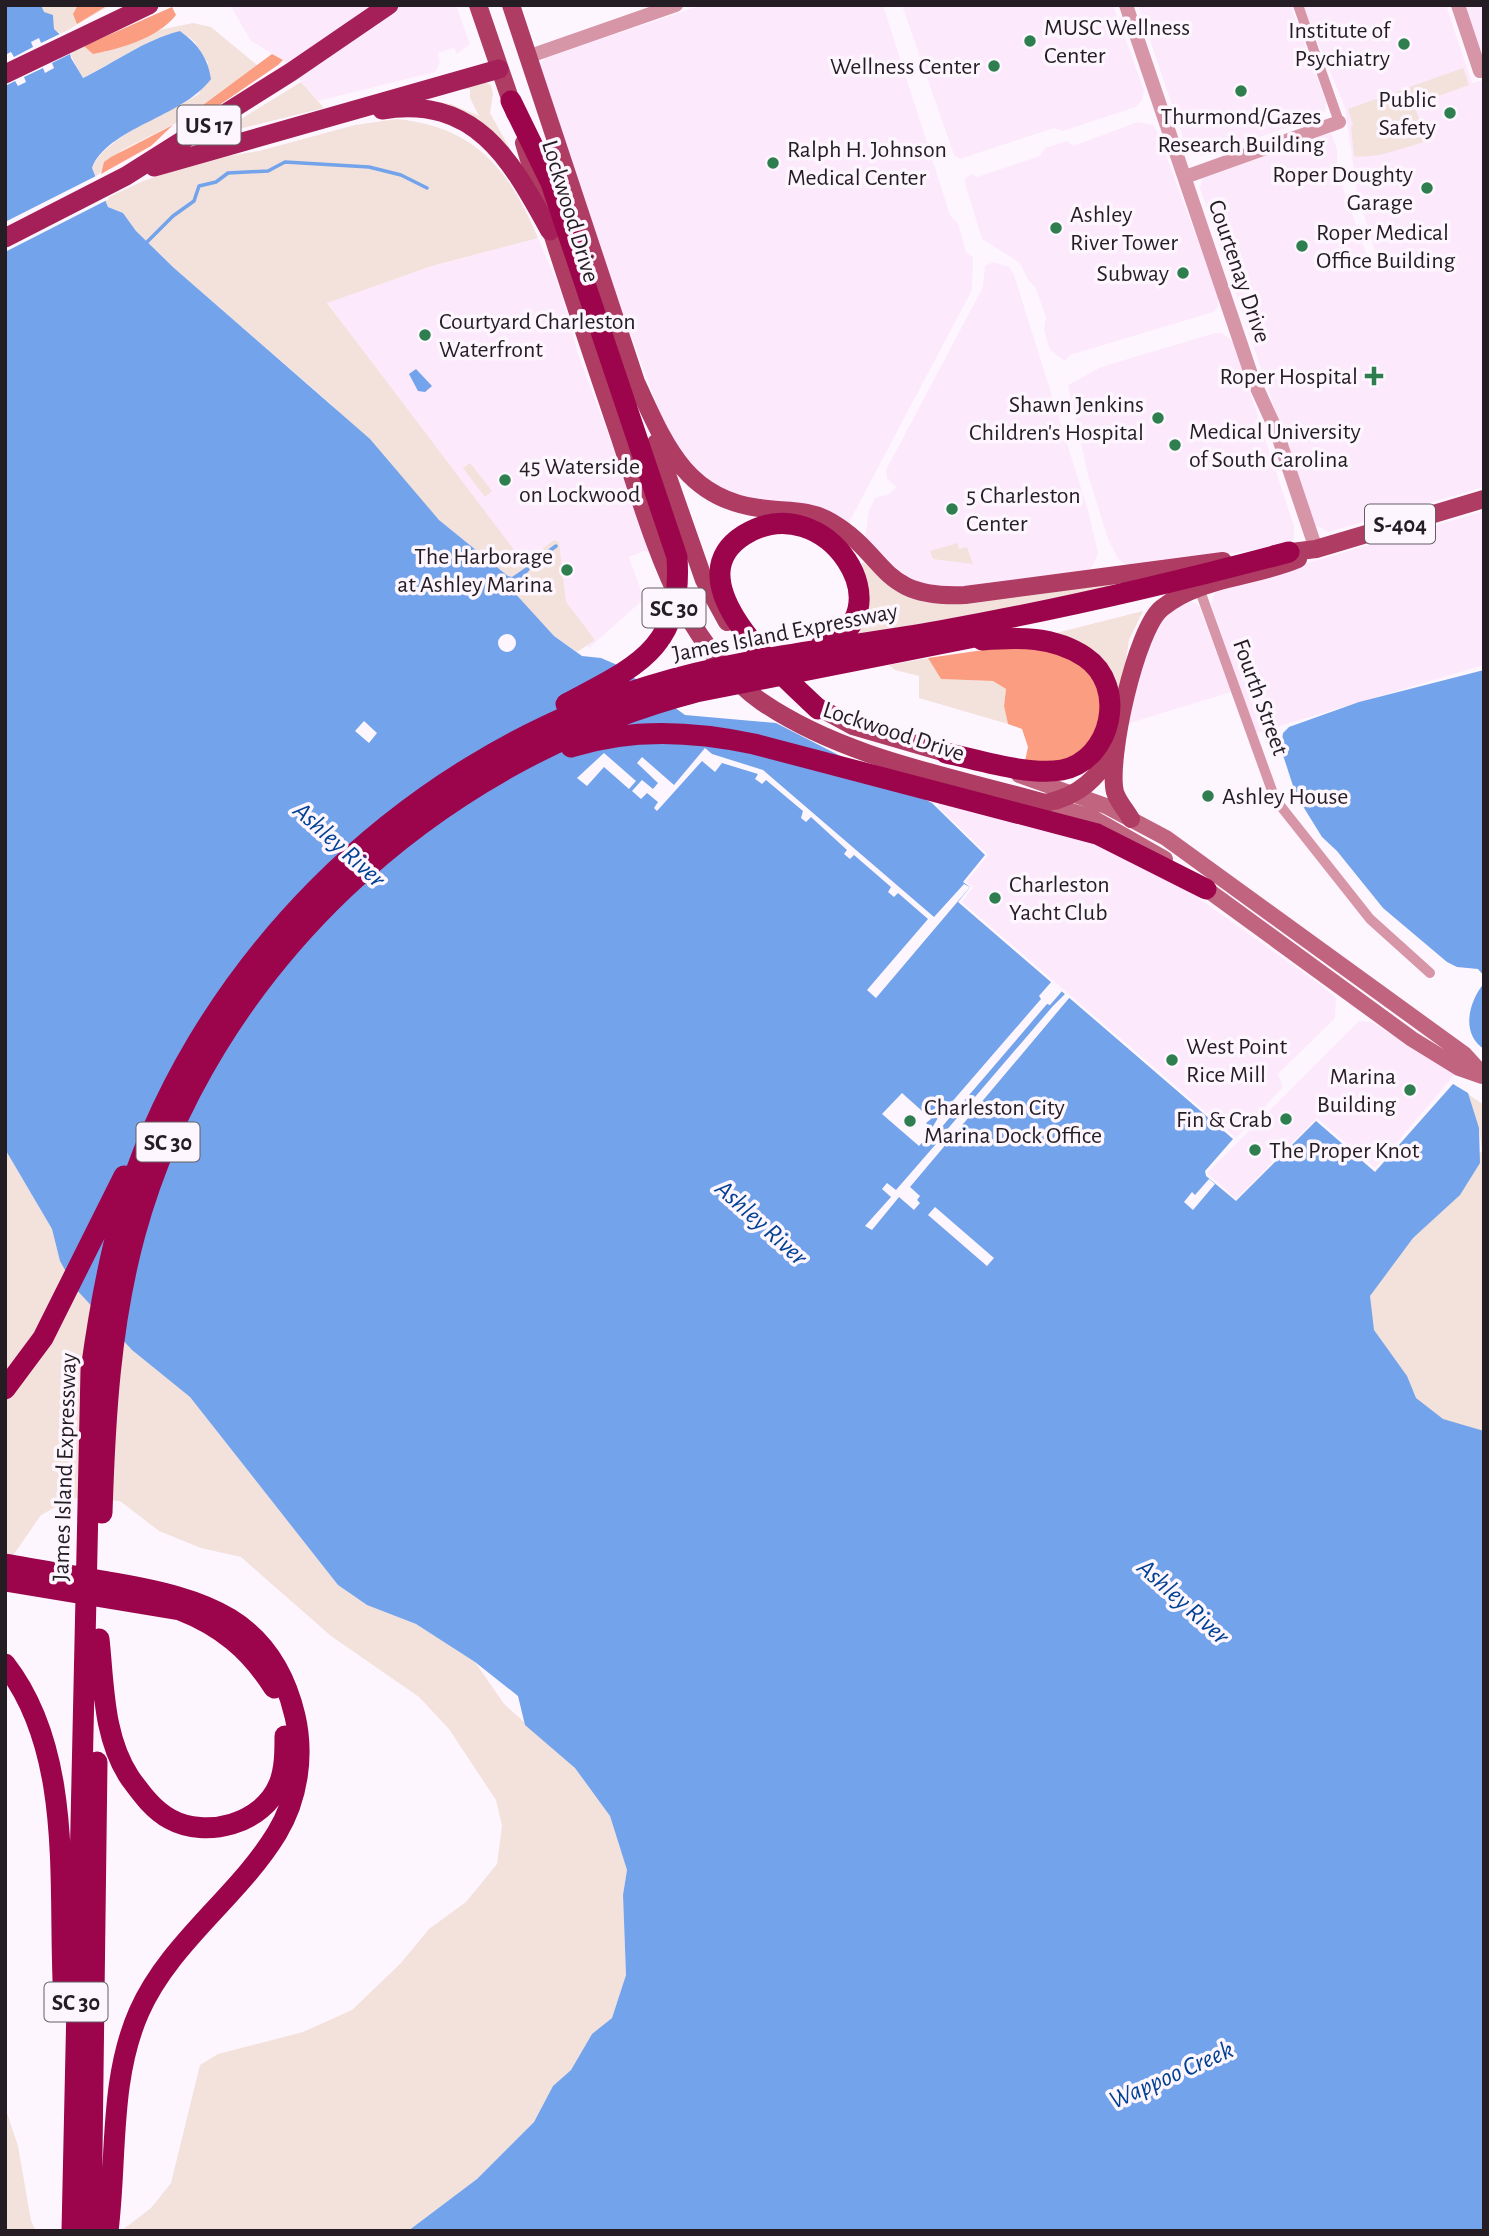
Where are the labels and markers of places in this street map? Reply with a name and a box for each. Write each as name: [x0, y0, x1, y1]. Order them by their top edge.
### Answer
place label: MUSC Wellness Center: [1044, 16, 1190, 68]
place label: Institute of Psychiatry: [1288, 19, 1392, 71]
marker: MUSC Wellness Center: [1022, 33, 1038, 49]
marker: Institute of Psychiatry: [1396, 36, 1412, 52]
place label: Wellness Center: [830, 55, 980, 79]
marker: Wellness Center: [986, 58, 1002, 74]
marker: Thurmond/Gazes Research Building: [1233, 83, 1249, 99]
place label: Public Safety: [1378, 88, 1436, 140]
place label: Thurmond/Gazes Research Building: [1158, 105, 1325, 157]
marker: Public Safety: [1442, 105, 1458, 121]
place label: Ralph H. Johnson Medical Center: [787, 138, 947, 190]
marker: Ralph H. Johnson Medical Center: [765, 155, 781, 171]
place label: Roper Doughty Garage: [1272, 163, 1413, 215]
marker: Roper Doughty Garage: [1419, 180, 1435, 196]
place label: Ashley River Tower: [1070, 203, 1178, 255]
marker: Ashley River Tower: [1048, 220, 1064, 236]
place label: Roper Medical Office Building: [1316, 221, 1456, 273]
marker: Roper Medical Office Building: [1294, 238, 1310, 254]
place label: Subway: [1097, 262, 1169, 286]
marker: Subway: [1175, 265, 1191, 281]
place label: Courtyard Charleston Waterfront: [439, 310, 636, 362]
marker: Courtyard Charleston Waterfront: [417, 327, 433, 343]
place label: Roper Hospital: [1219, 365, 1358, 389]
marker: Roper Hospital: [1364, 366, 1384, 386]
place label: Shawn Jenkins Children's Hospital: [969, 393, 1144, 445]
marker: Shawn Jenkins Children's Hospital: [1150, 410, 1166, 426]
place label: Medical University of South Carolina: [1189, 420, 1361, 472]
marker: Medical University of South Carolina: [1167, 437, 1183, 453]
place label: 45 Waterside on Lockwood: [519, 455, 640, 507]
marker: 45 Waterside on Lockwood: [497, 472, 513, 488]
place label: 5 Charleston Center: [966, 484, 1081, 536]
marker: 5 Charleston Center: [944, 501, 960, 517]
place label: The Harborage at Ashley Marina: [397, 545, 553, 597]
marker: The Harborage at Ashley Marina: [559, 562, 575, 578]
place label: Ashley House: [1222, 785, 1348, 809]
marker: Ashley House: [1200, 788, 1216, 804]
place label: Charleston Yacht Club: [1009, 873, 1110, 925]
marker: Charleston Yacht Club: [987, 890, 1003, 906]
place label: West Point Rice Mill: [1186, 1035, 1287, 1087]
marker: West Point Rice Mill: [1164, 1052, 1180, 1068]
place label: Marina Building: [1317, 1065, 1396, 1117]
marker: Marina Building: [1402, 1082, 1418, 1098]
place label: Charleston City Marina Dock Office: [924, 1096, 1102, 1148]
place label: Fin & Crab: [1176, 1108, 1272, 1132]
marker: Fin & Crab: [1278, 1111, 1294, 1127]
marker: Charleston City Marina Dock Office: [902, 1113, 918, 1129]
place label: The Proper Knot: [1269, 1139, 1420, 1163]
marker: The Proper Knot: [1247, 1142, 1263, 1158]

